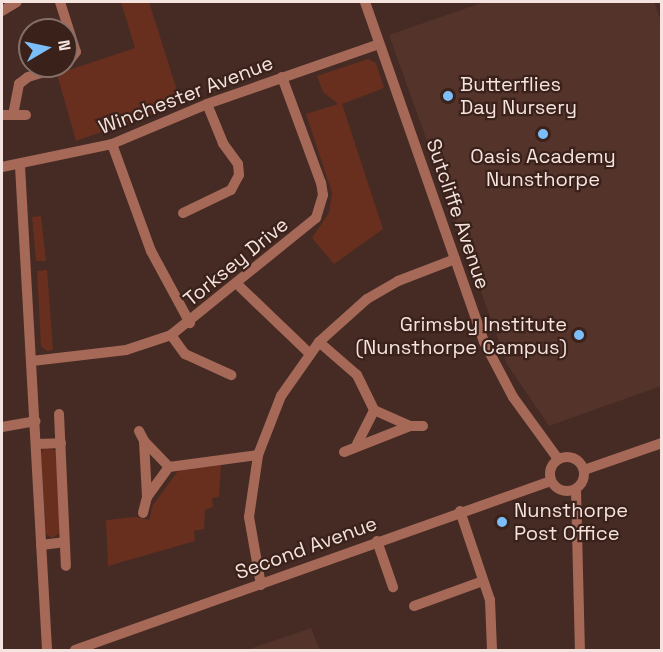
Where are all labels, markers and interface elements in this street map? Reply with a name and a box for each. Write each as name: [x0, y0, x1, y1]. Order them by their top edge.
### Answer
north arrow: [18, 18, 78, 78]
text: N: [53, 38, 76, 52]
street label: Winchester Avenue: [95, 51, 277, 139]
place label: Butterflies Day Nursery: [460, 72, 577, 119]
marker: Butterflies Day Nursery: [441, 89, 455, 103]
marker: Oasis Academy Nunsthorpe: [536, 127, 550, 141]
street label: Sutcliffe Avenue: [421, 136, 495, 292]
place label: Oasis Academy Nunsthorpe: [470, 144, 616, 191]
street label: Torksey Drive: [179, 212, 293, 312]
place label: Grimsby Institute (Nunsthorpe Campus): [355, 312, 567, 359]
marker: Grimsby Institute (Nunsthorpe Campus): [572, 328, 586, 342]
place label: Nunsthorpe Post Office: [514, 498, 628, 545]
street label: Second Avenue: [232, 511, 380, 585]
marker: Nunsthorpe Post Office: [495, 515, 509, 529]

